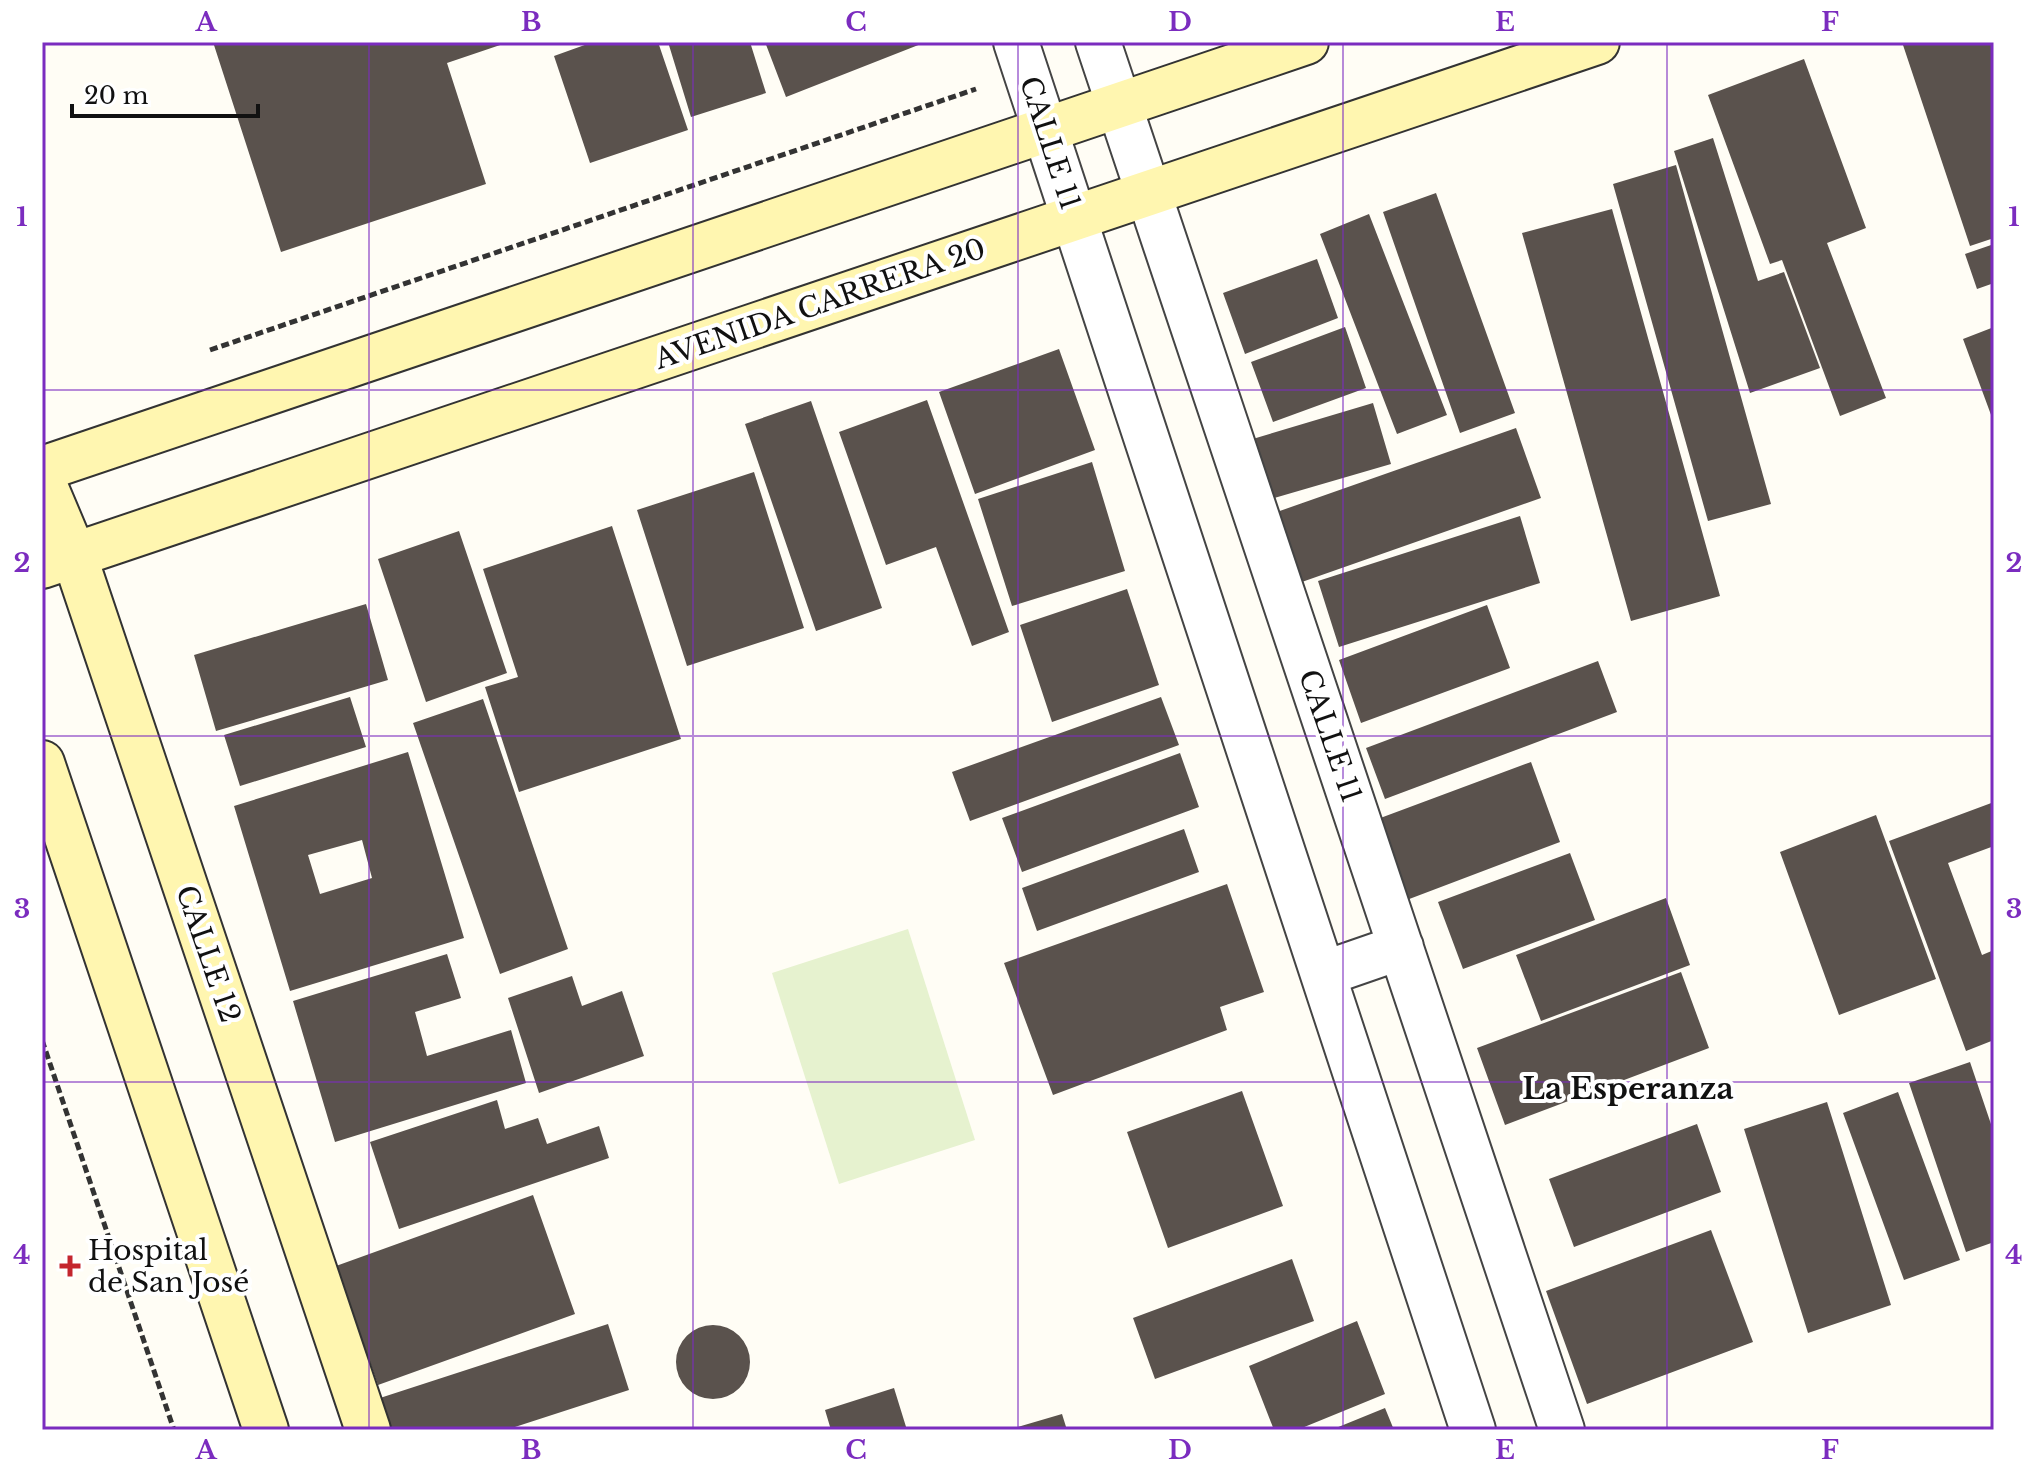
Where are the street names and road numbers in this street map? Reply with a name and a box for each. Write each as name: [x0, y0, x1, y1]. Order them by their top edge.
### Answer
street label: CALLE 11: [1012, 72, 1088, 214]
street label: AVENIDA CARRERA 20: [649, 231, 990, 377]
street label: CALLE 11: [1291, 665, 1369, 807]
street label: CALLE 12: [168, 881, 248, 1027]

